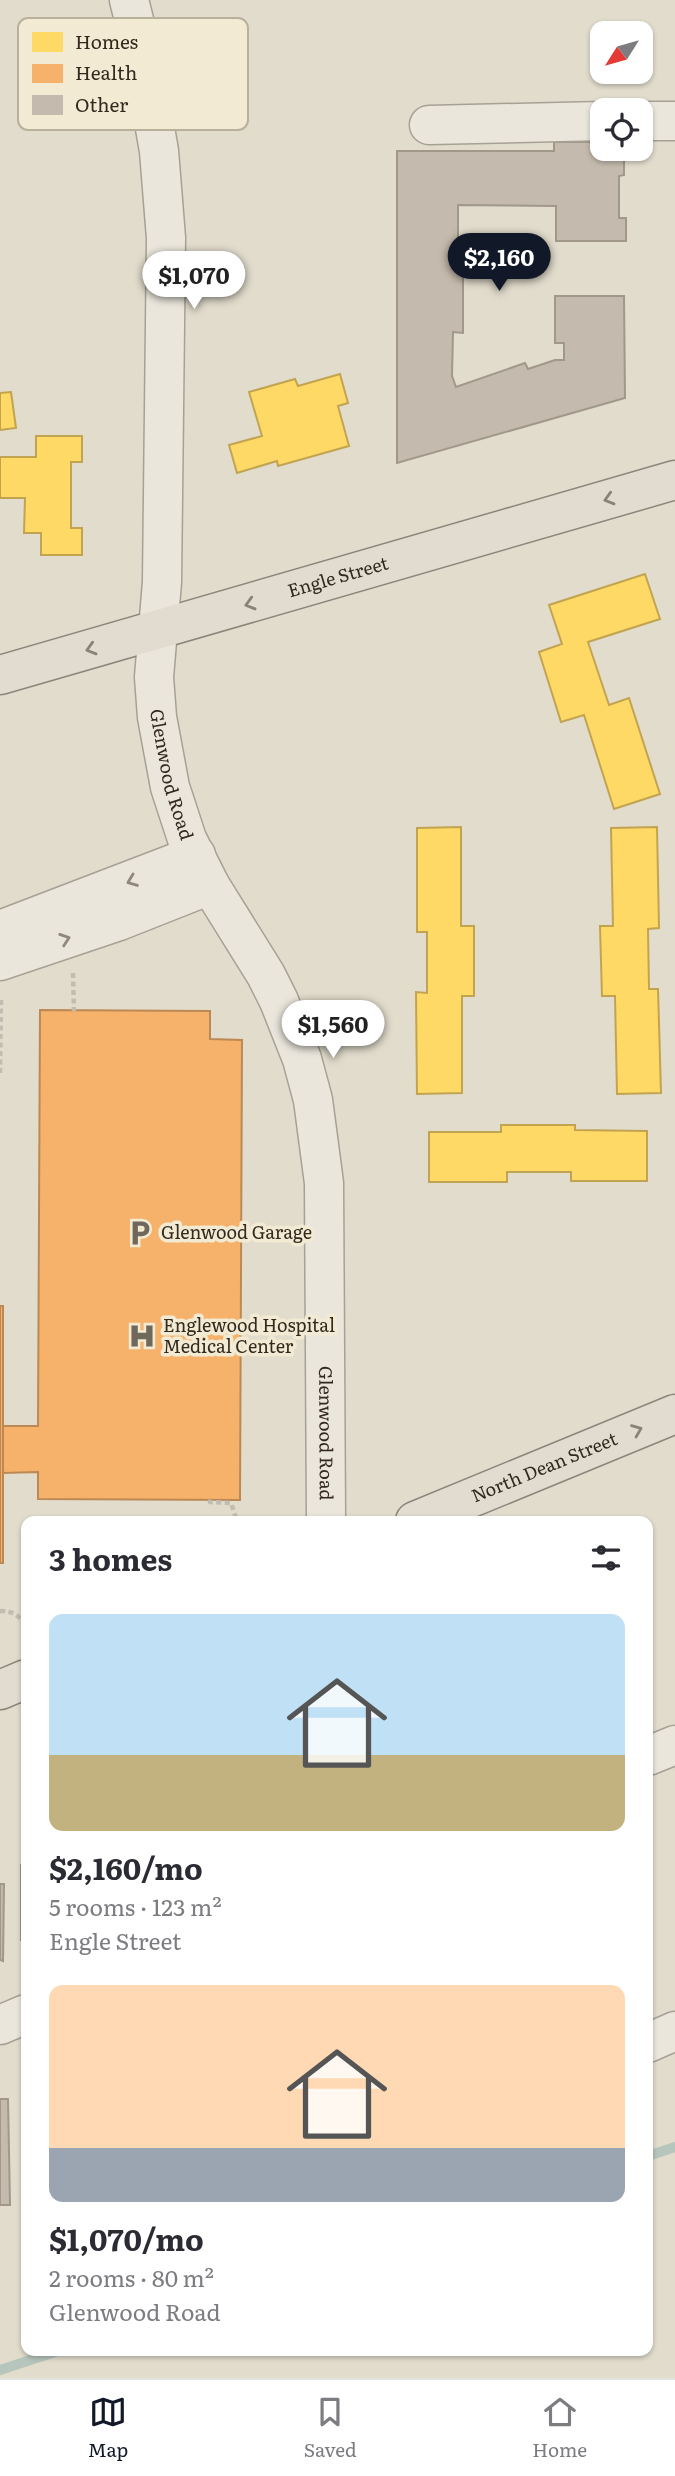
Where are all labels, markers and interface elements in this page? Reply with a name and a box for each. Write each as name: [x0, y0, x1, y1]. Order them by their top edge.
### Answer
legend: [18, 18, 248, 130]
north arrow: [590, 21, 653, 84]
map controls: [590, 21, 653, 161]
text: Homes: [75, 27, 139, 55]
text: Health: [75, 58, 137, 86]
text: Other: [75, 90, 128, 118]
button: locate: [590, 98, 653, 161]
pin: $2,160: [442, 233, 556, 293]
text: $2,160: [464, 239, 534, 273]
pin: $1,070: [137, 252, 251, 311]
text: $1,070: [158, 257, 230, 291]
one-way arrow: [604, 491, 616, 506]
street label: Engle Street: [284, 548, 392, 603]
one-way arrow: [244, 595, 256, 610]
one-way arrow: [85, 640, 97, 655]
street label: Glenwood Road: [144, 708, 201, 843]
one-way arrow: [127, 872, 139, 886]
one-way arrow: [58, 933, 70, 947]
pin: $1,560: [276, 1000, 390, 1060]
text: $1,560: [298, 1006, 368, 1040]
parking icon: Glenwood Garage: [125, 1218, 155, 1248]
place label: Glenwood Garage: [161, 1218, 312, 1245]
place label: Englewood Hospital Medical Center: [163, 1311, 335, 1359]
hospital icon: Englewood Hospital Medical Center: [127, 1321, 157, 1351]
street label: Glenwood Road: [313, 1366, 341, 1501]
street label: North Dean Street: [467, 1424, 622, 1508]
one-way arrow: [630, 1424, 642, 1438]
text: 3 homes: [49, 1536, 172, 1580]
icon: filters: [587, 1539, 625, 1577]
icon: home: [274, 1660, 400, 1786]
text: $2,160/mo: [49, 1845, 203, 1889]
text: 5 rooms · 123 m²: [49, 1889, 222, 1923]
text: Engle Street: [49, 1923, 181, 1957]
icon: home: [274, 2031, 400, 2157]
text: $1,070/mo: [49, 2216, 204, 2260]
text: 2 rooms · 80 m²: [49, 2260, 214, 2294]
text: Glenwood Road: [49, 2294, 221, 2328]
tab: Map: [88, 2393, 128, 2463]
tab: Saved: [304, 2393, 357, 2463]
tab: Home: [532, 2393, 587, 2463]

